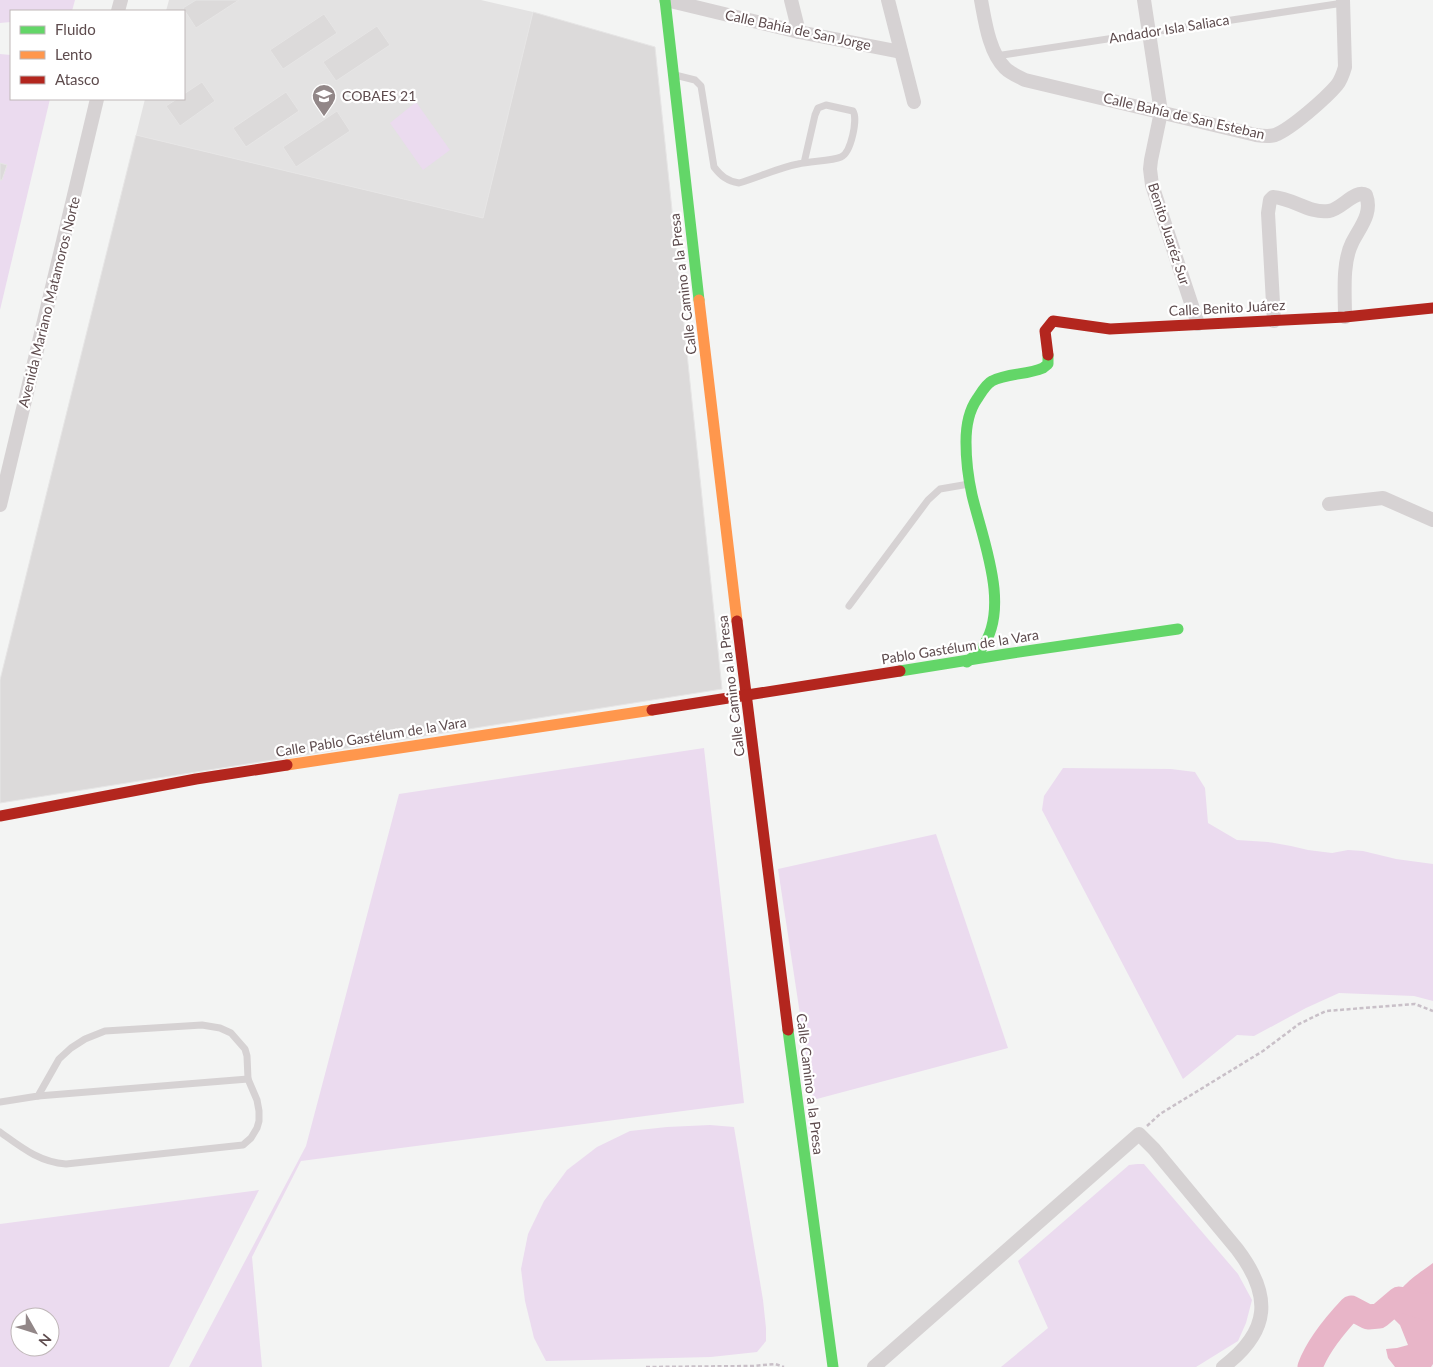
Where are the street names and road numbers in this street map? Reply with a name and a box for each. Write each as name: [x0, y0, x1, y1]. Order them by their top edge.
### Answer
street label: Calle Bahía de San Jorge: [724, 6, 873, 53]
street label: Andador Isla Saliaca: [1108, 11, 1230, 46]
street label: Calle Bahía de San Esteban: [1102, 89, 1267, 142]
street label: Benito Juaréz Sur: [1145, 181, 1194, 287]
street label: Avenida Mariano Matamoros Norte: [14, 195, 83, 409]
street label: Calle Camino a la Presa: [665, 212, 700, 356]
street label: Calle Benito Juárez: [1168, 296, 1286, 319]
street label: Calle Camino a la Presa: [713, 614, 748, 758]
street label: Pablo Gastélum de la Vara: [880, 626, 1040, 667]
street label: Calle Pablo Gastélum de la Vara: [274, 713, 468, 760]
street label: Calle Camino a la Presa: [793, 1012, 828, 1156]

